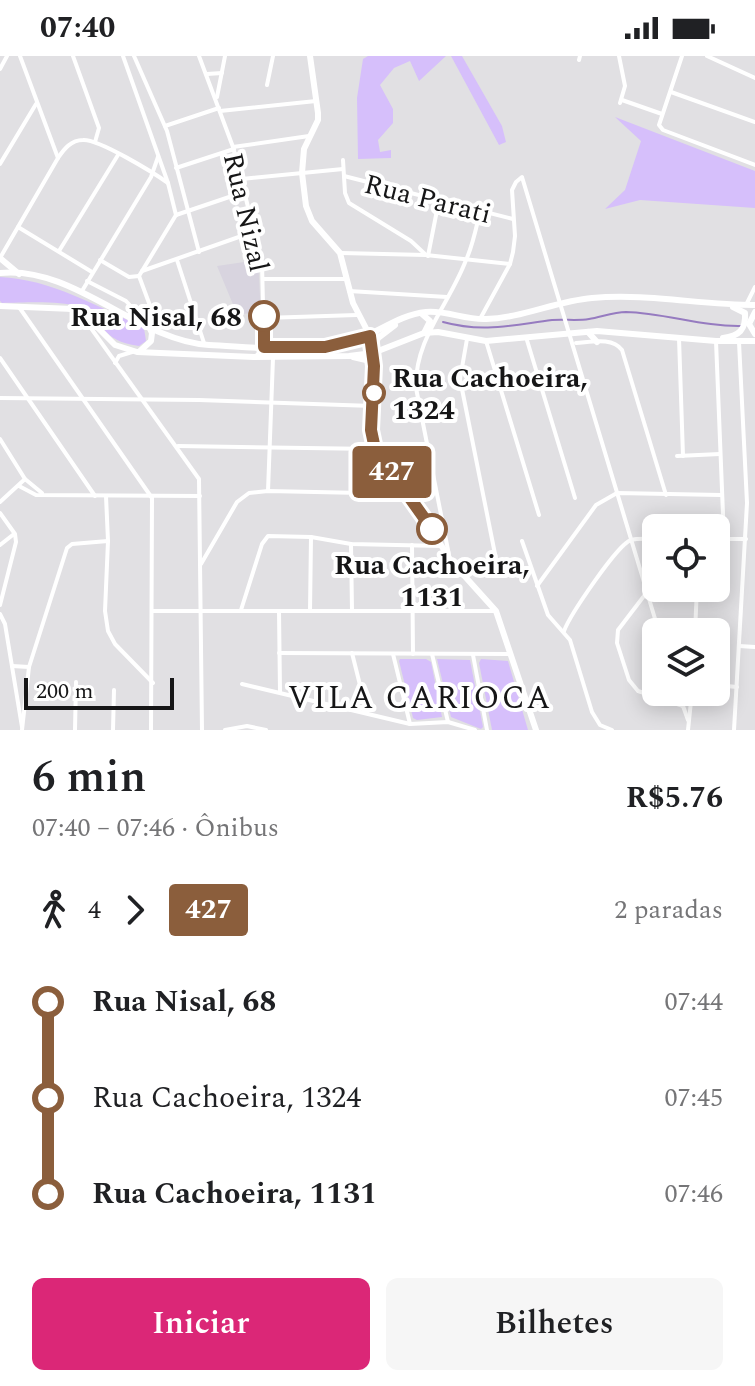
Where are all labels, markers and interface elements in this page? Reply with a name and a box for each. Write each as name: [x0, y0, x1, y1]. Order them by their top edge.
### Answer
text: 07:40: [40, 5, 115, 51]
street label: Rua Nizal: [211, 148, 280, 276]
street label: Rua Parati: [360, 163, 496, 236]
place label: Rua Nisal, 68: [70, 296, 242, 339]
marker: Rua Nisal, 68: [249, 301, 279, 331]
place label: Rua Cachoeira, 1324: [392, 357, 588, 432]
marker: Rua Cachoeira, 1324: [363, 382, 385, 404]
line badge: 427: [346, 446, 438, 498]
text: 427: [368, 450, 416, 493]
marker: Rua Cachoeira, 1131: [417, 514, 447, 544]
map controls: [642, 514, 730, 706]
button: locate: [642, 514, 730, 602]
place label: Rua Cachoeira, 1131: [334, 544, 530, 619]
button: layers: [642, 618, 730, 706]
scale bar: [24, 674, 174, 710]
district label: VILA CARIOCA: [288, 674, 552, 723]
text: 200 m: [36, 675, 93, 708]
text: 6 min: [32, 744, 146, 811]
text: R$5.76: [626, 775, 723, 821]
text: 07:40 – 07:46 · Ônibus: [32, 808, 279, 848]
icon: walk: [32, 888, 76, 932]
icon: forward: [113, 888, 157, 932]
text: 427: [185, 888, 232, 931]
text: 4: [88, 890, 101, 930]
text: 2 paradas: [614, 890, 723, 930]
text: Rua Nisal, 68: [92, 979, 276, 1025]
text: 07:44: [664, 982, 723, 1022]
text: Rua Cachoeira, 1324: [92, 1075, 361, 1121]
text: 07:45: [664, 1078, 723, 1118]
text: Rua Cachoeira, 1131: [92, 1171, 377, 1217]
text: 07:46: [664, 1174, 723, 1214]
button: Iniciar: [32, 1278, 370, 1370]
button: Bilhetes: [386, 1278, 723, 1370]

